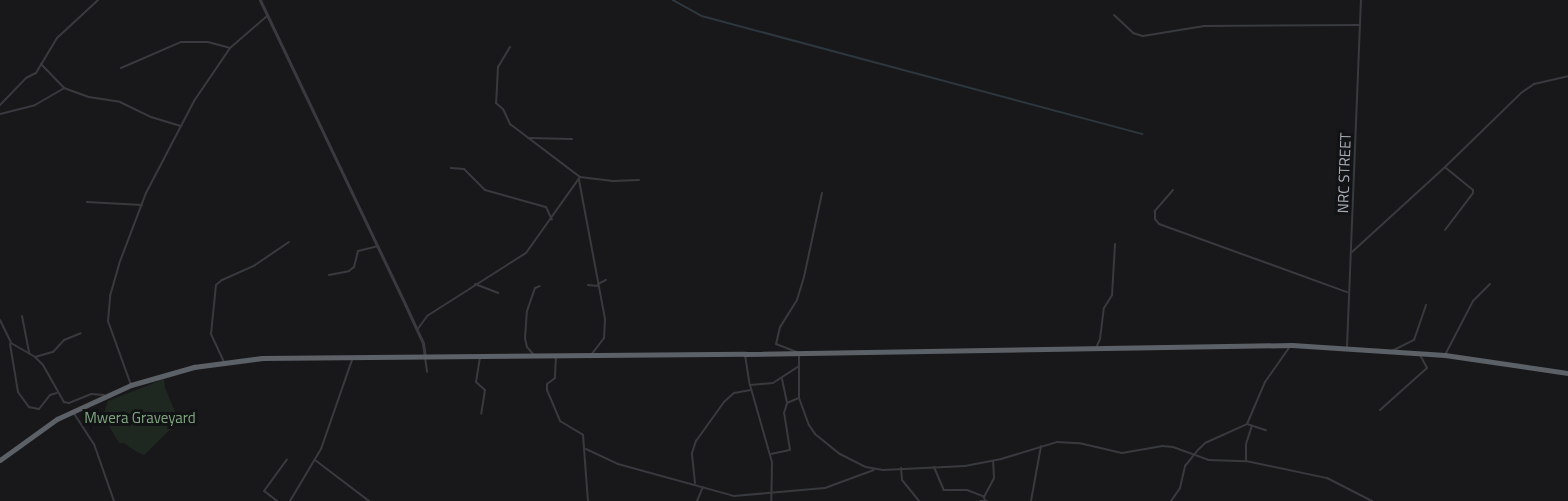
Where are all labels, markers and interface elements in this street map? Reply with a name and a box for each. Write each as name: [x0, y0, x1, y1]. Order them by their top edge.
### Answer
street label: NRC STREET: [1334, 132, 1354, 214]
park label: Mwera Graveyard: [84, 409, 196, 427]

